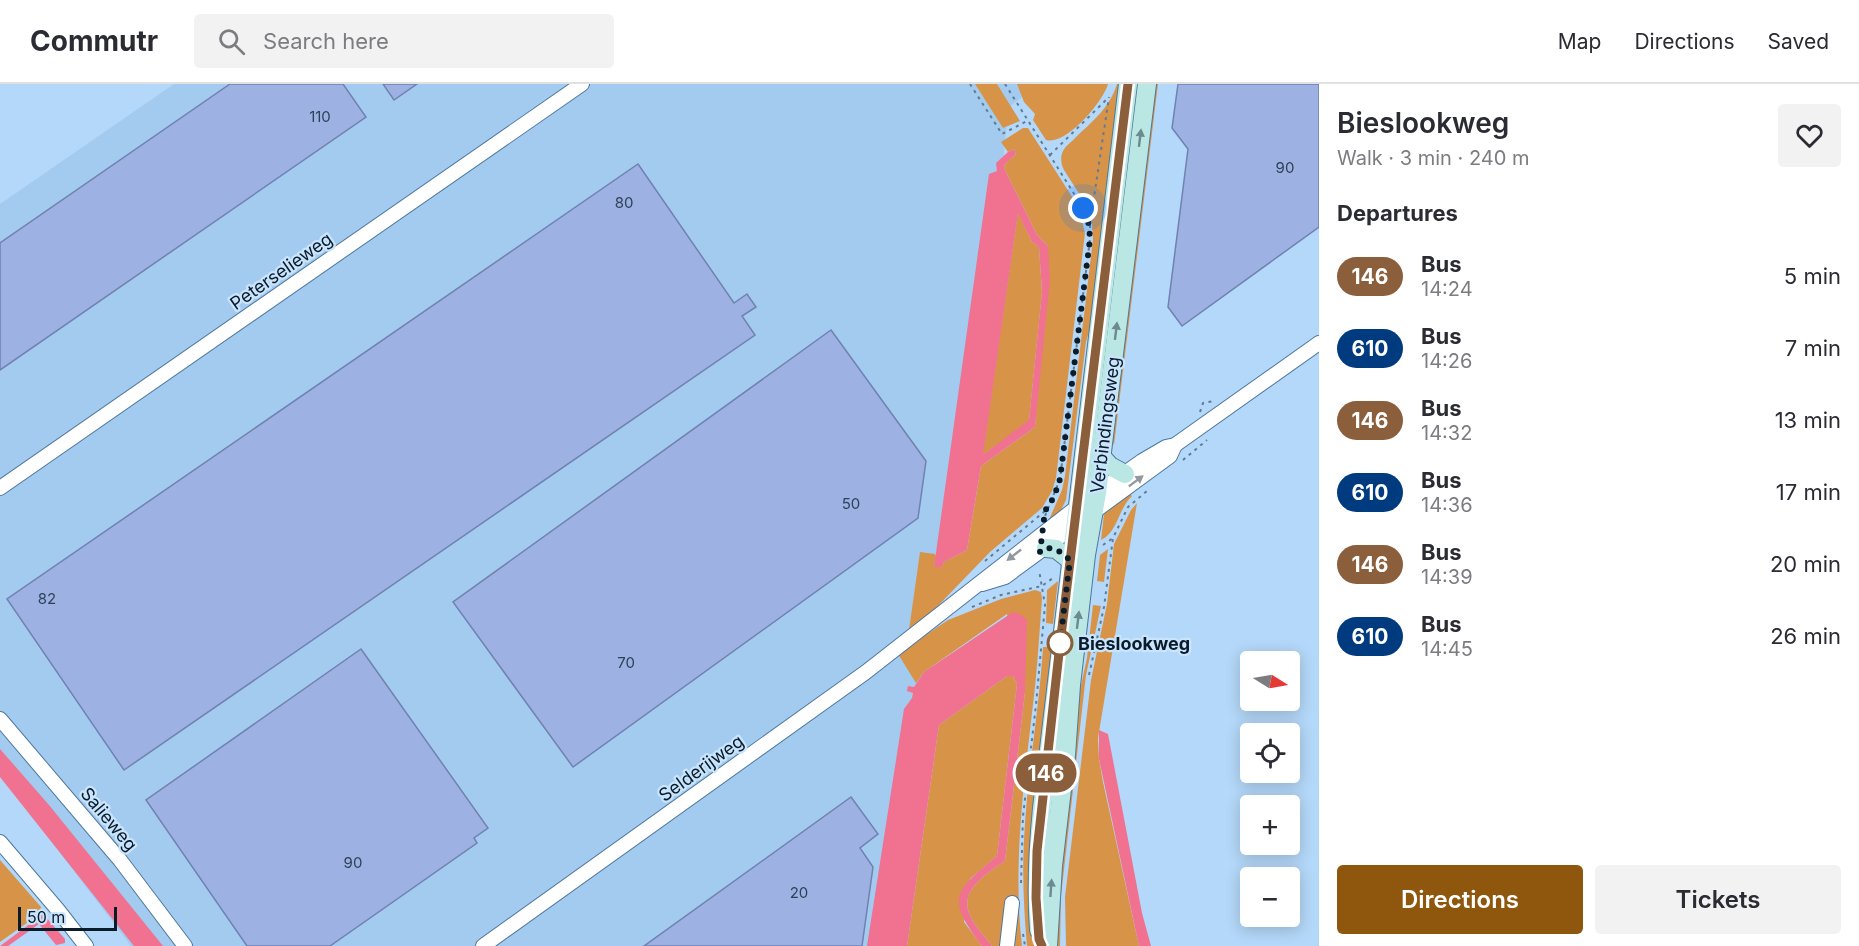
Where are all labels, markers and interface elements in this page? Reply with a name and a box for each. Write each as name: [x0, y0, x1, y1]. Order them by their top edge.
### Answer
search box: [194, 14, 614, 68]
text: Commutr: [30, 24, 158, 58]
icon: search: [215, 25, 248, 58]
text: Search here: [263, 28, 389, 54]
text: Map: [1558, 29, 1601, 54]
text: Directions: [1634, 29, 1735, 54]
text: Saved: [1768, 29, 1829, 54]
button: heart: [1778, 104, 1841, 167]
text: Bieslookweg: [1337, 106, 1509, 140]
house number: 110: [309, 107, 331, 126]
one-way arrow: [1135, 128, 1145, 147]
text: Walk · 3 min · 240 m: [1337, 146, 1530, 170]
house number: 90: [1276, 158, 1294, 177]
house number: 80: [615, 193, 633, 212]
your location: [1068, 193, 1098, 223]
text: Departures: [1337, 200, 1458, 226]
street label: Peterselieweg: [226, 228, 336, 314]
text: Bus: [1421, 251, 1462, 277]
text: 5 min: [1784, 263, 1841, 289]
text: 146: [1352, 264, 1388, 289]
text: 14:24: [1421, 277, 1473, 301]
one-way arrow: [1112, 322, 1121, 341]
text: Bus: [1421, 323, 1462, 349]
text: 7 min: [1785, 335, 1841, 361]
text: 610: [1352, 336, 1388, 361]
text: 14:26: [1421, 349, 1472, 373]
street label: Verbindingsweg: [1086, 355, 1124, 495]
text: Bus: [1421, 395, 1462, 421]
text: 13 min: [1775, 407, 1841, 433]
text: 146: [1352, 408, 1388, 433]
text: 14:32: [1421, 421, 1472, 445]
text: Bus: [1421, 467, 1462, 493]
one-way arrow: [1128, 475, 1144, 487]
text: 17 min: [1776, 479, 1841, 505]
text: 610: [1352, 480, 1388, 505]
text: 14:36: [1421, 493, 1473, 517]
house number: 50: [842, 494, 860, 513]
text: Bus: [1421, 539, 1462, 565]
one-way arrow: [1006, 548, 1021, 560]
text: 20 min: [1770, 551, 1841, 577]
text: 146: [1352, 552, 1388, 577]
text: 14:39: [1421, 565, 1473, 589]
house number: 82: [38, 589, 56, 608]
one-way arrow: [1074, 611, 1083, 630]
text: Bus: [1421, 611, 1462, 637]
text: 26 min: [1770, 623, 1841, 649]
text: 610: [1352, 624, 1388, 649]
marker: Bieslookweg: [1047, 630, 1073, 656]
place label: Bieslookweg: [1078, 633, 1190, 654]
text: 14:45: [1421, 637, 1473, 661]
north arrow: [1240, 651, 1300, 711]
map controls: [1240, 651, 1300, 927]
house number: 70: [617, 653, 635, 672]
button: locate: [1240, 723, 1300, 783]
street label: Selderijweg: [655, 730, 747, 806]
line badge: 146: [1012, 754, 1080, 792]
text: 146: [1028, 761, 1064, 786]
street label: Salieweg: [76, 783, 142, 855]
button: +: [1240, 795, 1300, 855]
house number: 90: [344, 853, 362, 872]
button: Directions: [1337, 865, 1583, 934]
button: Tickets: [1595, 865, 1841, 934]
button: −: [1240, 867, 1300, 927]
one-way arrow: [1046, 878, 1056, 897]
house number: 20: [790, 883, 808, 902]
scale bar: [18, 904, 117, 932]
text: 50 m: [27, 907, 65, 927]

